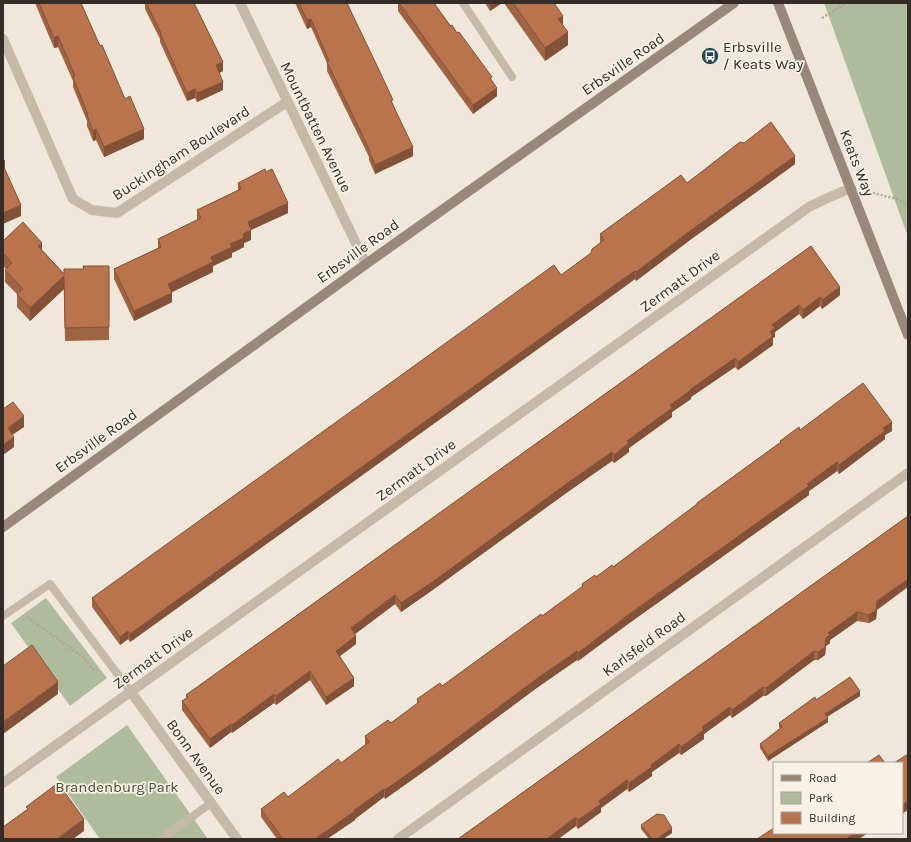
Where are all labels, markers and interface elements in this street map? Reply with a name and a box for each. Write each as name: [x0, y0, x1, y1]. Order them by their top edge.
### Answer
street label: Erbsville Road: [578, 29, 668, 99]
place label: Erbsville / Keats Way: [723, 38, 803, 73]
bus stop icon: Erbsville / Keats Way: [700, 46, 720, 66]
street label: Mountbatten Avenue: [277, 59, 355, 195]
street label: Buckingham Boulevard: [109, 102, 253, 204]
street label: Keats Way: [836, 127, 878, 199]
street label: Erbsville Road: [314, 215, 402, 287]
street label: Zermatt Drive: [637, 246, 723, 316]
street label: Erbsville Road: [52, 405, 140, 477]
street label: Zermatt Drive: [373, 435, 459, 505]
street label: Karlsfeld Road: [599, 608, 689, 680]
street label: Zermatt Drive: [110, 623, 196, 693]
street label: Bonn Avenue: [163, 716, 229, 798]
legend: [773, 762, 903, 834]
text: Road: [809, 771, 837, 785]
park label: Brandenburg Park: [55, 778, 179, 796]
text: Park: [809, 791, 834, 805]
text: Building: [809, 811, 856, 825]

